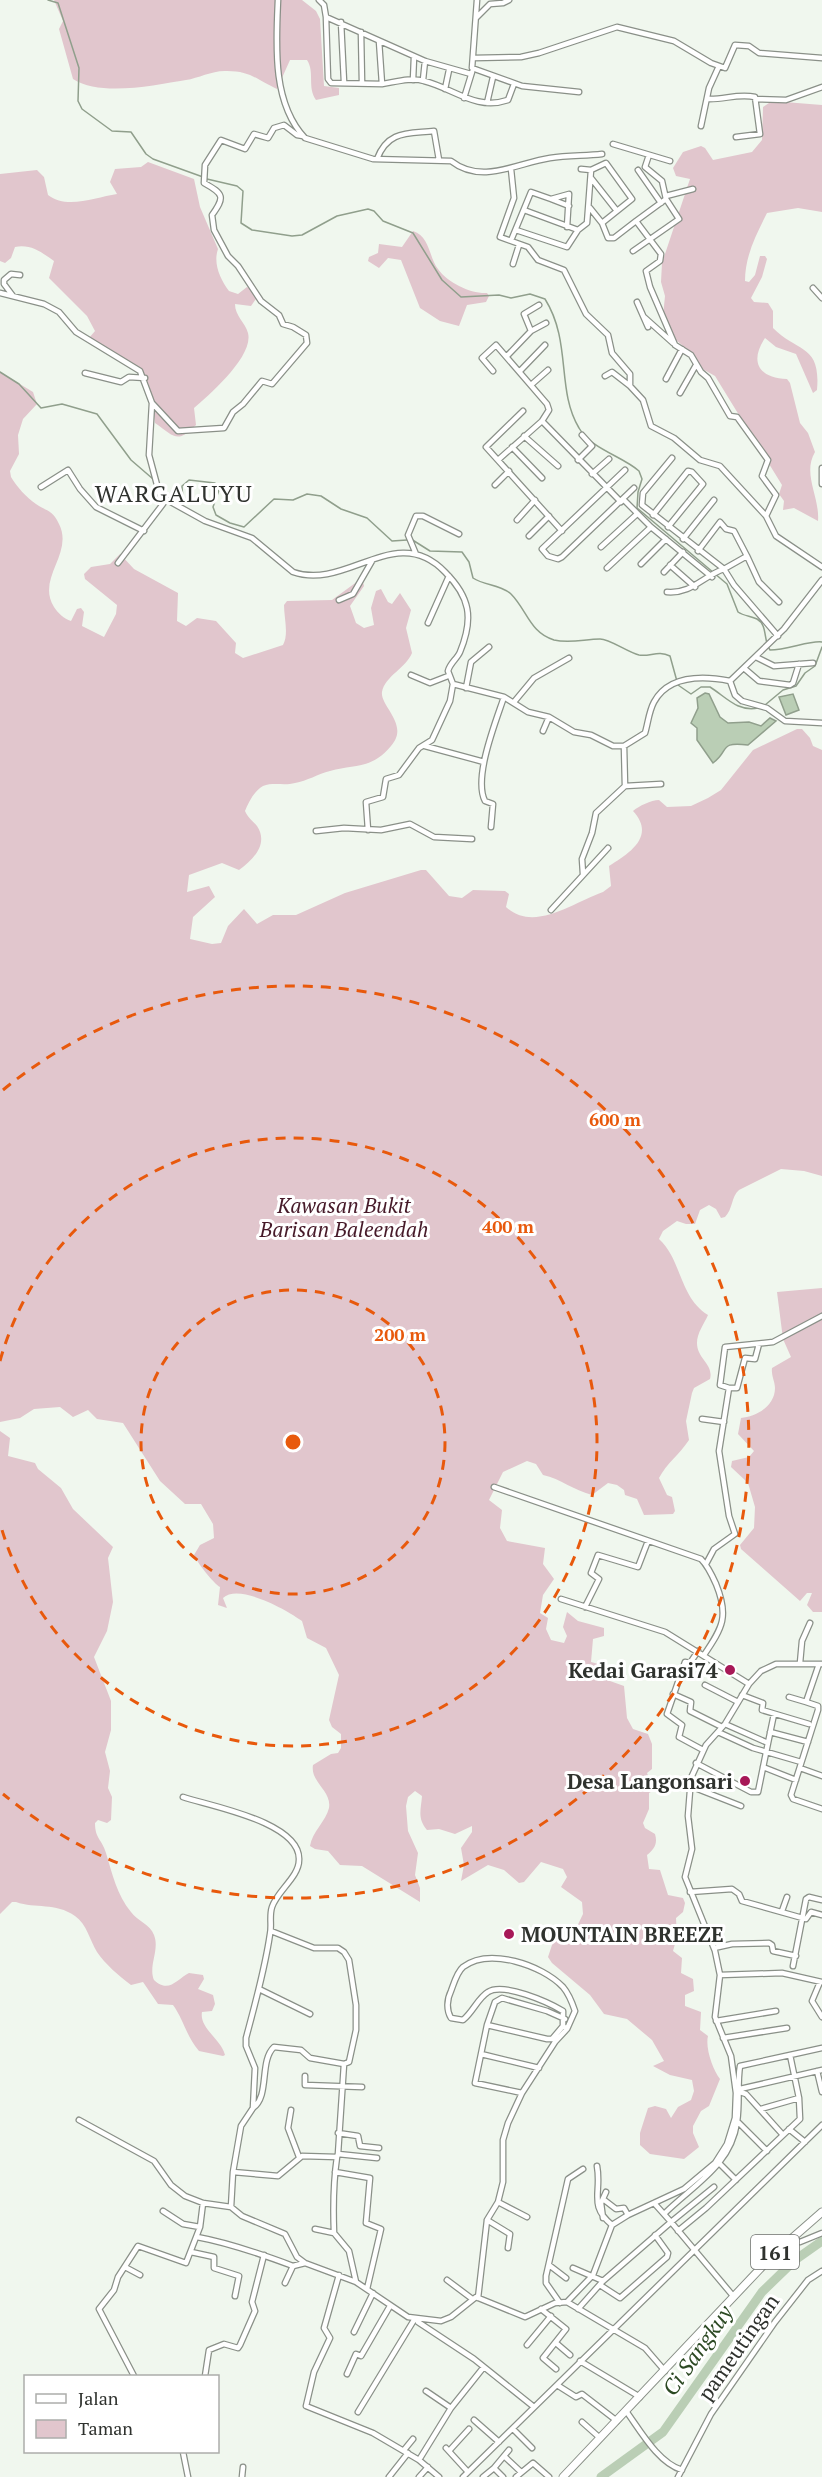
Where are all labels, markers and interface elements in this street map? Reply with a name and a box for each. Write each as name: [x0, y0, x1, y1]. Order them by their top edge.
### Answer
district label: WARGALUYU: [95, 477, 253, 509]
text: 600 m: [589, 1107, 641, 1131]
park label: Kawasan Bukit Barisan Baleendah: [259, 1191, 428, 1243]
text: 400 m: [482, 1214, 534, 1238]
text: 200 m: [374, 1322, 426, 1346]
centre of rings: [283, 1432, 303, 1452]
place label: Kedai Garasi74: [568, 1656, 718, 1684]
marker: Kedai Garasi74: [723, 1663, 737, 1677]
place label: Desa Langonsari: [567, 1767, 733, 1795]
marker: Desa Langonsari: [738, 1774, 752, 1788]
place label: MOUNTAIN BREEZE: [521, 1920, 724, 1948]
marker: MOUNTAIN BREEZE: [502, 1927, 516, 1941]
road number: 161: [751, 2235, 799, 2269]
street label: pameutingan: [691, 2288, 785, 2406]
water label: Ci Sangkuy: [655, 2298, 739, 2401]
legend: [24, 2375, 219, 2453]
text: Jalan: [78, 2386, 119, 2410]
text: Taman: [78, 2416, 133, 2440]

